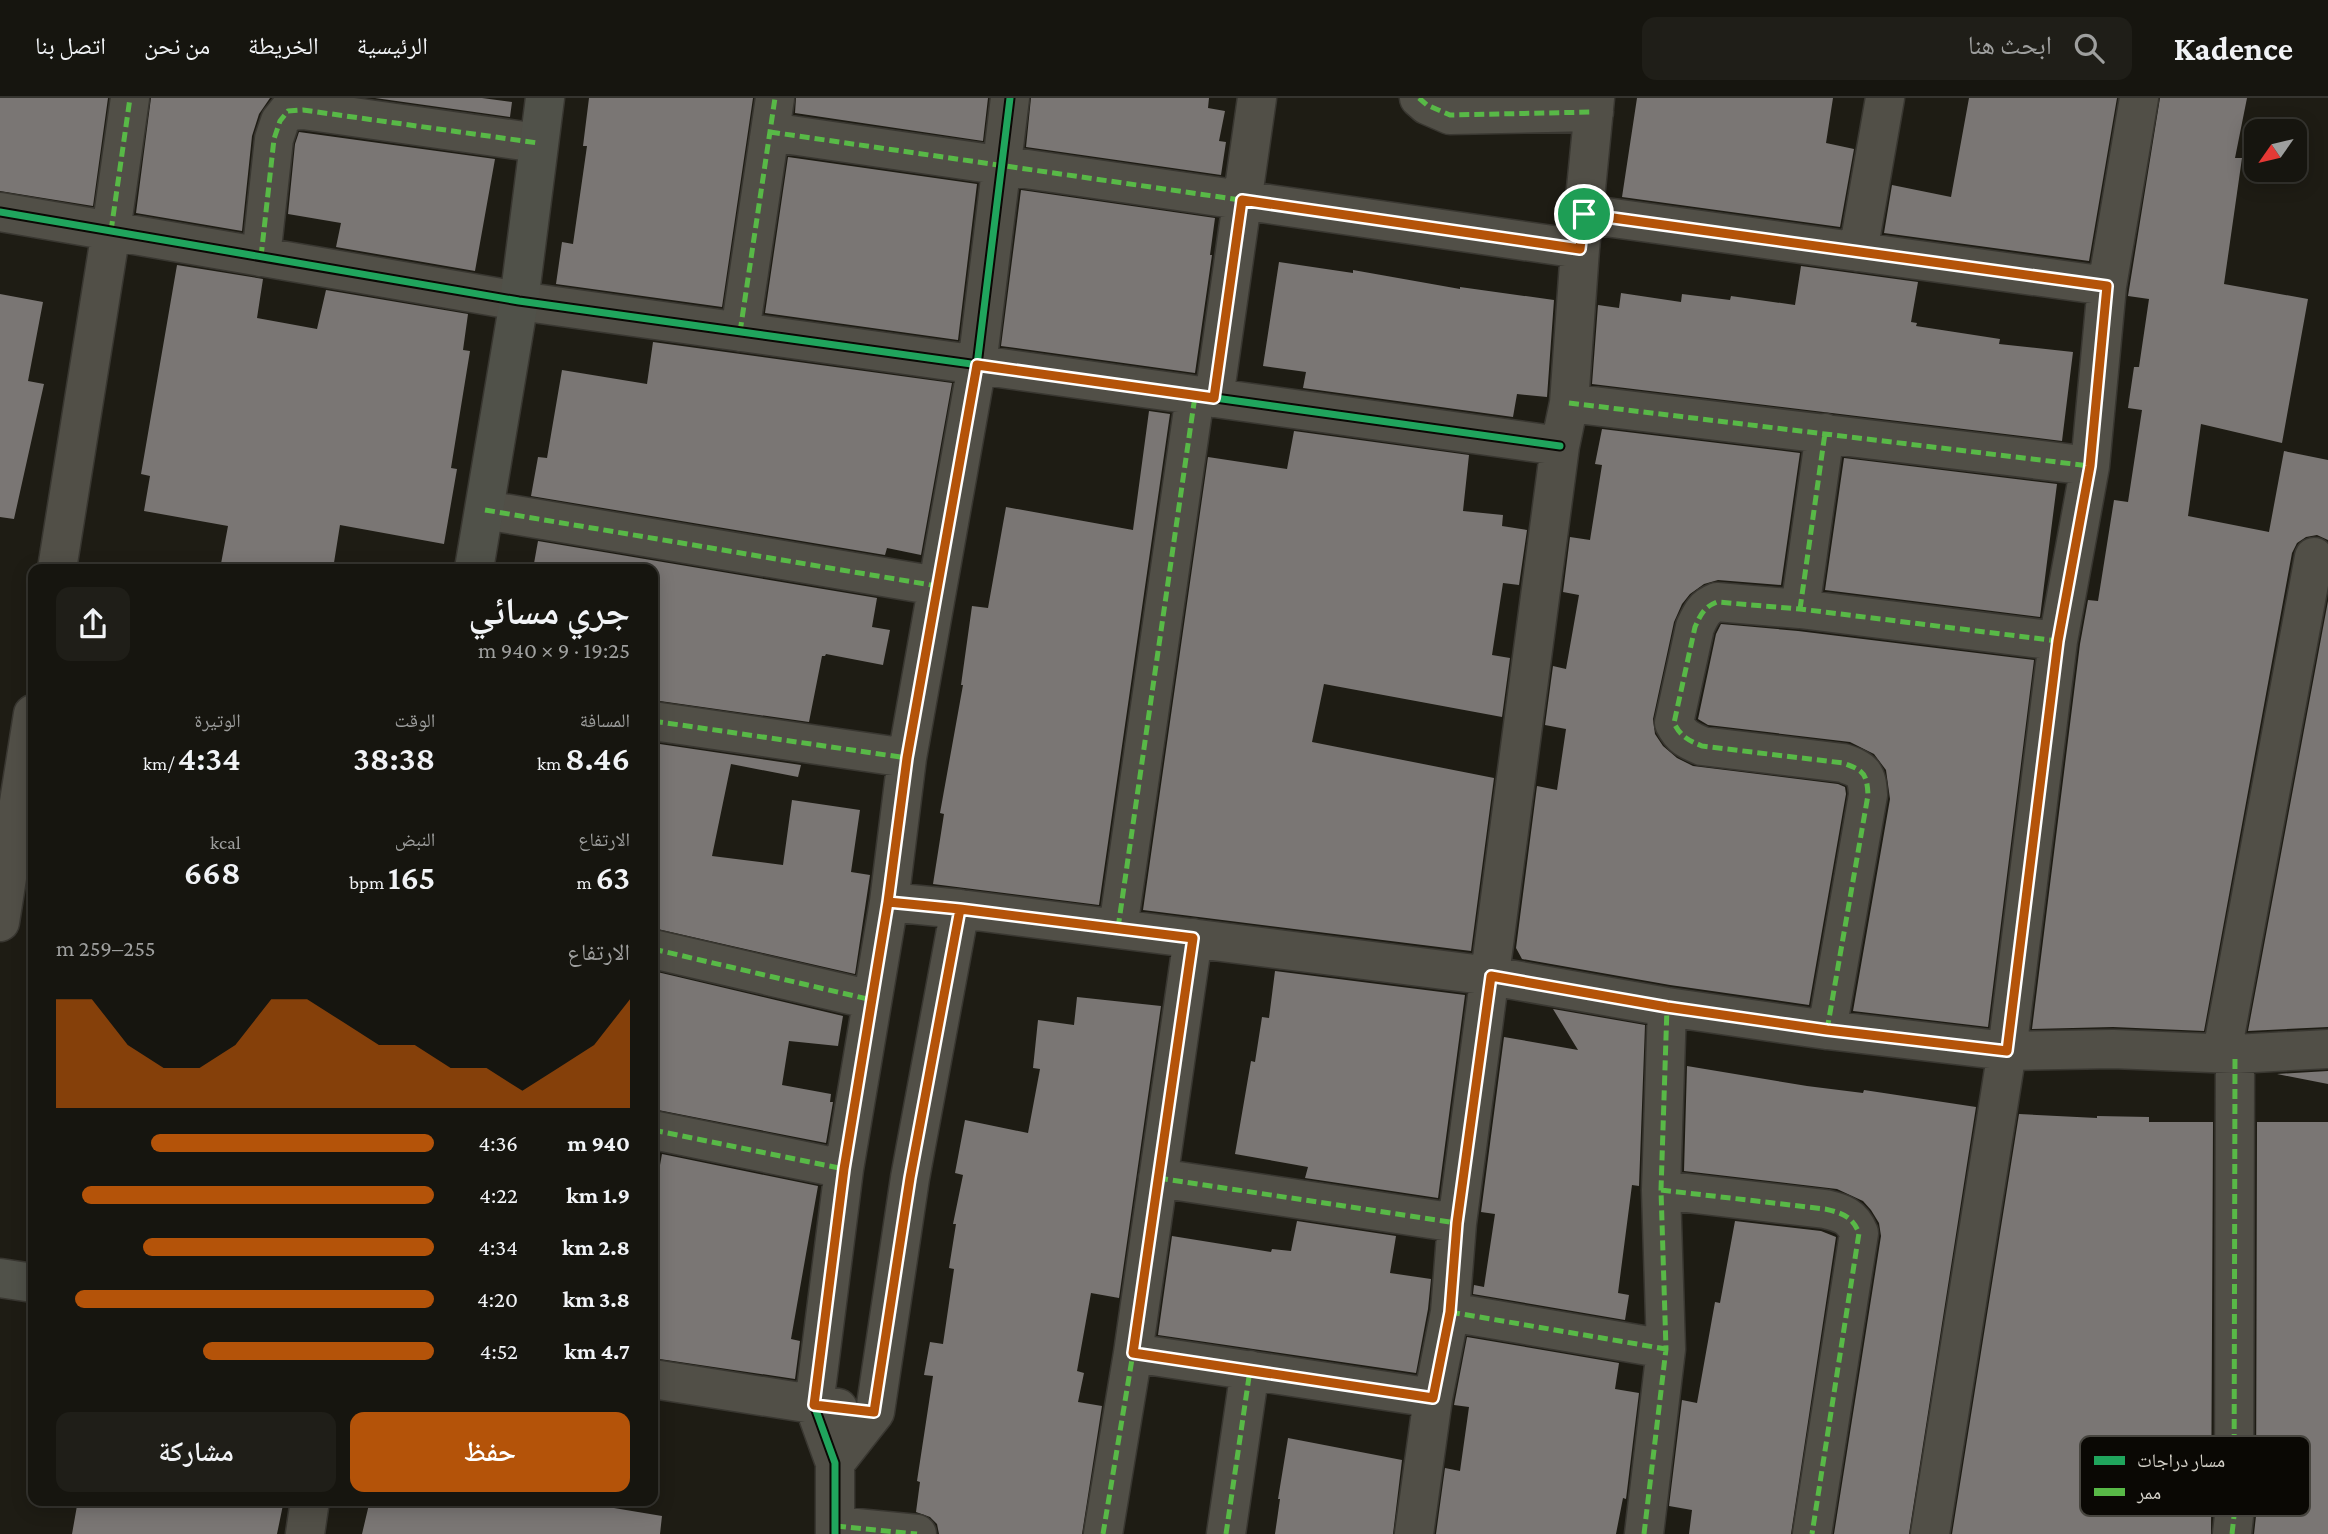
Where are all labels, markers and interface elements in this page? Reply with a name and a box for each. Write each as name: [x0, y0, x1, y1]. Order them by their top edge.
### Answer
search box: [1642, 17, 2132, 80]
icon: search: [2070, 29, 2108, 67]
text: Kadence: [2174, 30, 2293, 67]
text: ابحث هنا: [1968, 31, 2052, 60]
text: اتصل بنا: [35, 32, 106, 59]
text: من نحن: [144, 32, 210, 59]
text: الخريطة: [248, 32, 319, 59]
text: الرئيسية: [357, 32, 428, 59]
north arrow: [2244, 119, 2306, 182]
map controls: [2244, 119, 2307, 182]
pin: [1554, 184, 1614, 244]
icon: arrive: [1565, 195, 1603, 233]
button: share: [56, 587, 130, 661]
text: جري مسائي: [468, 590, 630, 632]
text: 19:25 · 9 × 940 m: [478, 637, 630, 663]
text: الوتيرة: [194, 710, 241, 731]
text: الوقت: [394, 710, 435, 731]
text: المسافة: [580, 710, 630, 731]
text: 4:34: [178, 739, 241, 778]
text: 38:38: [353, 739, 435, 778]
text: 8.46: [565, 739, 630, 778]
text: /km: [143, 753, 178, 774]
text: km: [537, 753, 565, 774]
text: النبض: [395, 829, 435, 850]
text: الارتفاع: [578, 829, 630, 850]
text: kcal: [210, 832, 241, 853]
text: 668: [184, 853, 241, 892]
text: 165: [388, 858, 435, 897]
text: 63: [595, 858, 630, 897]
text: bpm: [349, 872, 388, 893]
text: m: [577, 872, 595, 893]
text: 255–259 m: [56, 935, 156, 961]
text: الارتفاع: [567, 939, 630, 965]
text: 4:36: [478, 1130, 518, 1156]
text: 940 m: [568, 1130, 630, 1156]
text: 4:22: [479, 1182, 518, 1208]
text: 1.9 km: [566, 1182, 630, 1208]
text: 4:34: [478, 1234, 518, 1260]
text: 2.8 km: [562, 1234, 630, 1260]
text: 4:20: [477, 1286, 518, 1312]
text: 3.8 km: [563, 1286, 630, 1312]
text: 4:52: [480, 1338, 518, 1364]
text: 4.7 km: [564, 1338, 630, 1364]
button: مشاركة: [56, 1412, 336, 1492]
button: حفظ: [350, 1412, 630, 1492]
legend: [2080, 1436, 2310, 1516]
text: مسار دراجات: [2137, 1450, 2225, 1472]
text: ممر: [2136, 1482, 2161, 1504]

